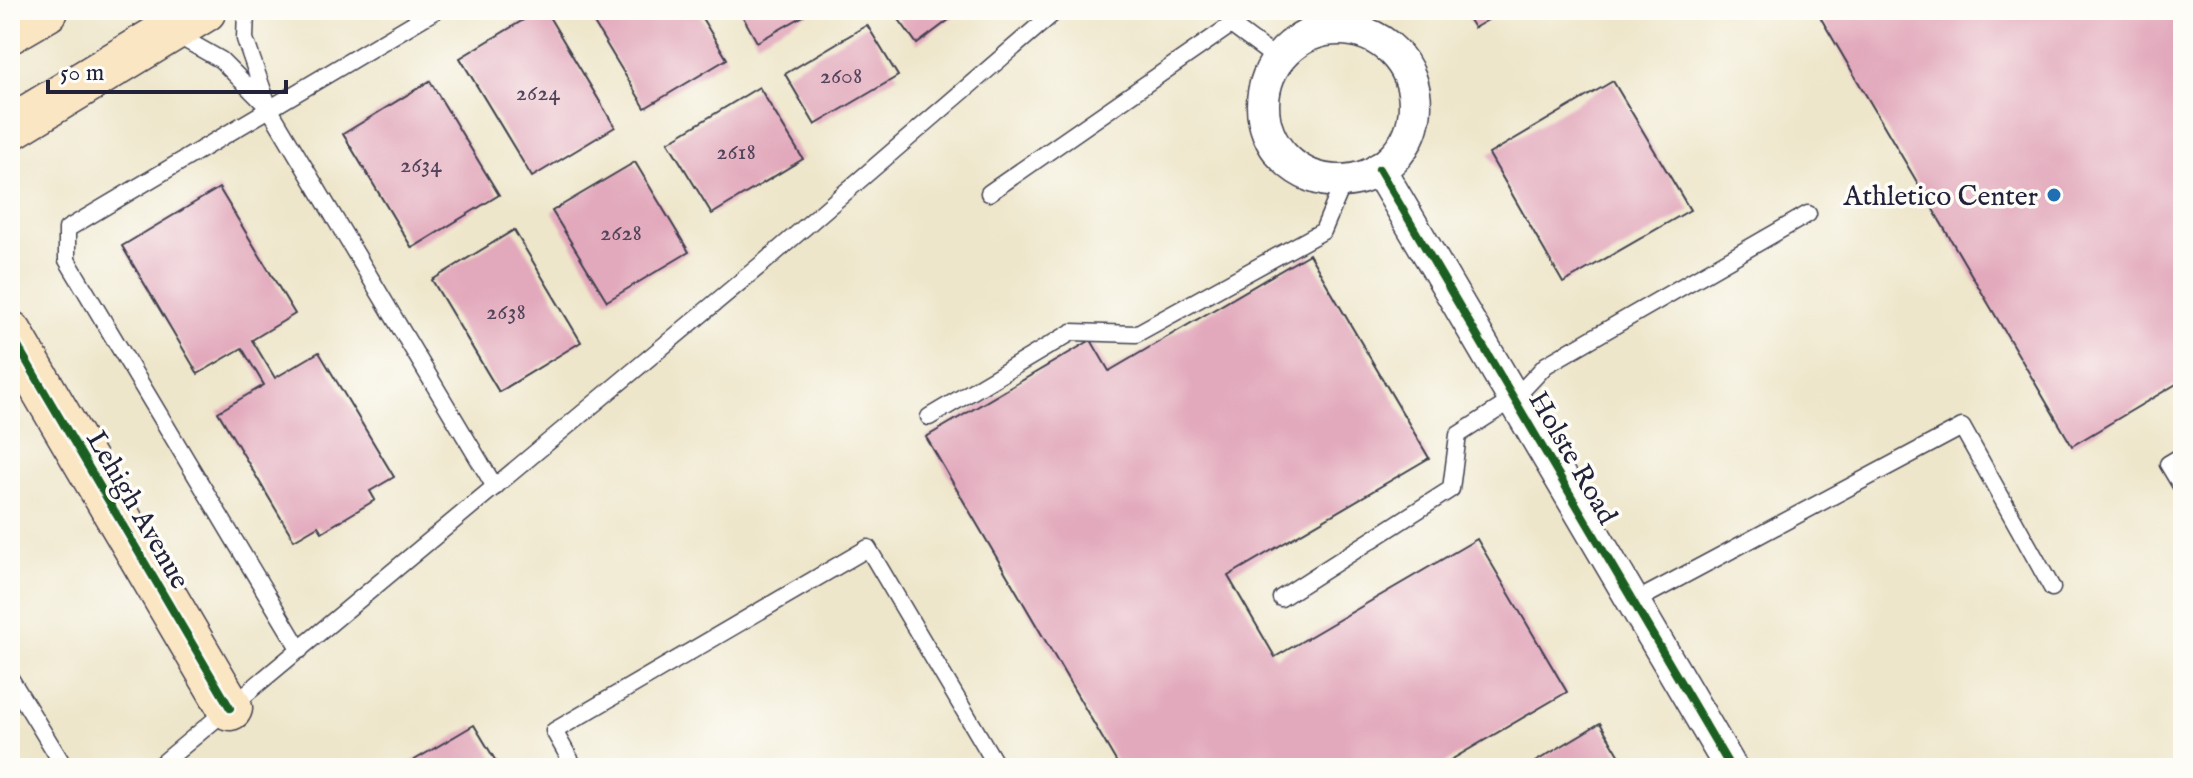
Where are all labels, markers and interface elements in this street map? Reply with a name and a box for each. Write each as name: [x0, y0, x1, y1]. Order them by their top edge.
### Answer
scale bar: [48, 44, 286, 94]
text: 50 m: [60, 58, 104, 89]
house number: 2608: [820, 61, 862, 92]
house number: 2624: [516, 78, 560, 109]
house number: 2618: [716, 137, 756, 168]
house number: 2634: [400, 150, 442, 181]
place label: Athletico Center: [1843, 180, 2038, 215]
marker: Athletico Center: [2045, 186, 2063, 204]
house number: 2628: [600, 218, 642, 249]
house number: 2638: [486, 297, 526, 328]
street label: Holste Road: [1520, 385, 1624, 531]
street label: Lehigh Avenue: [77, 425, 196, 596]

